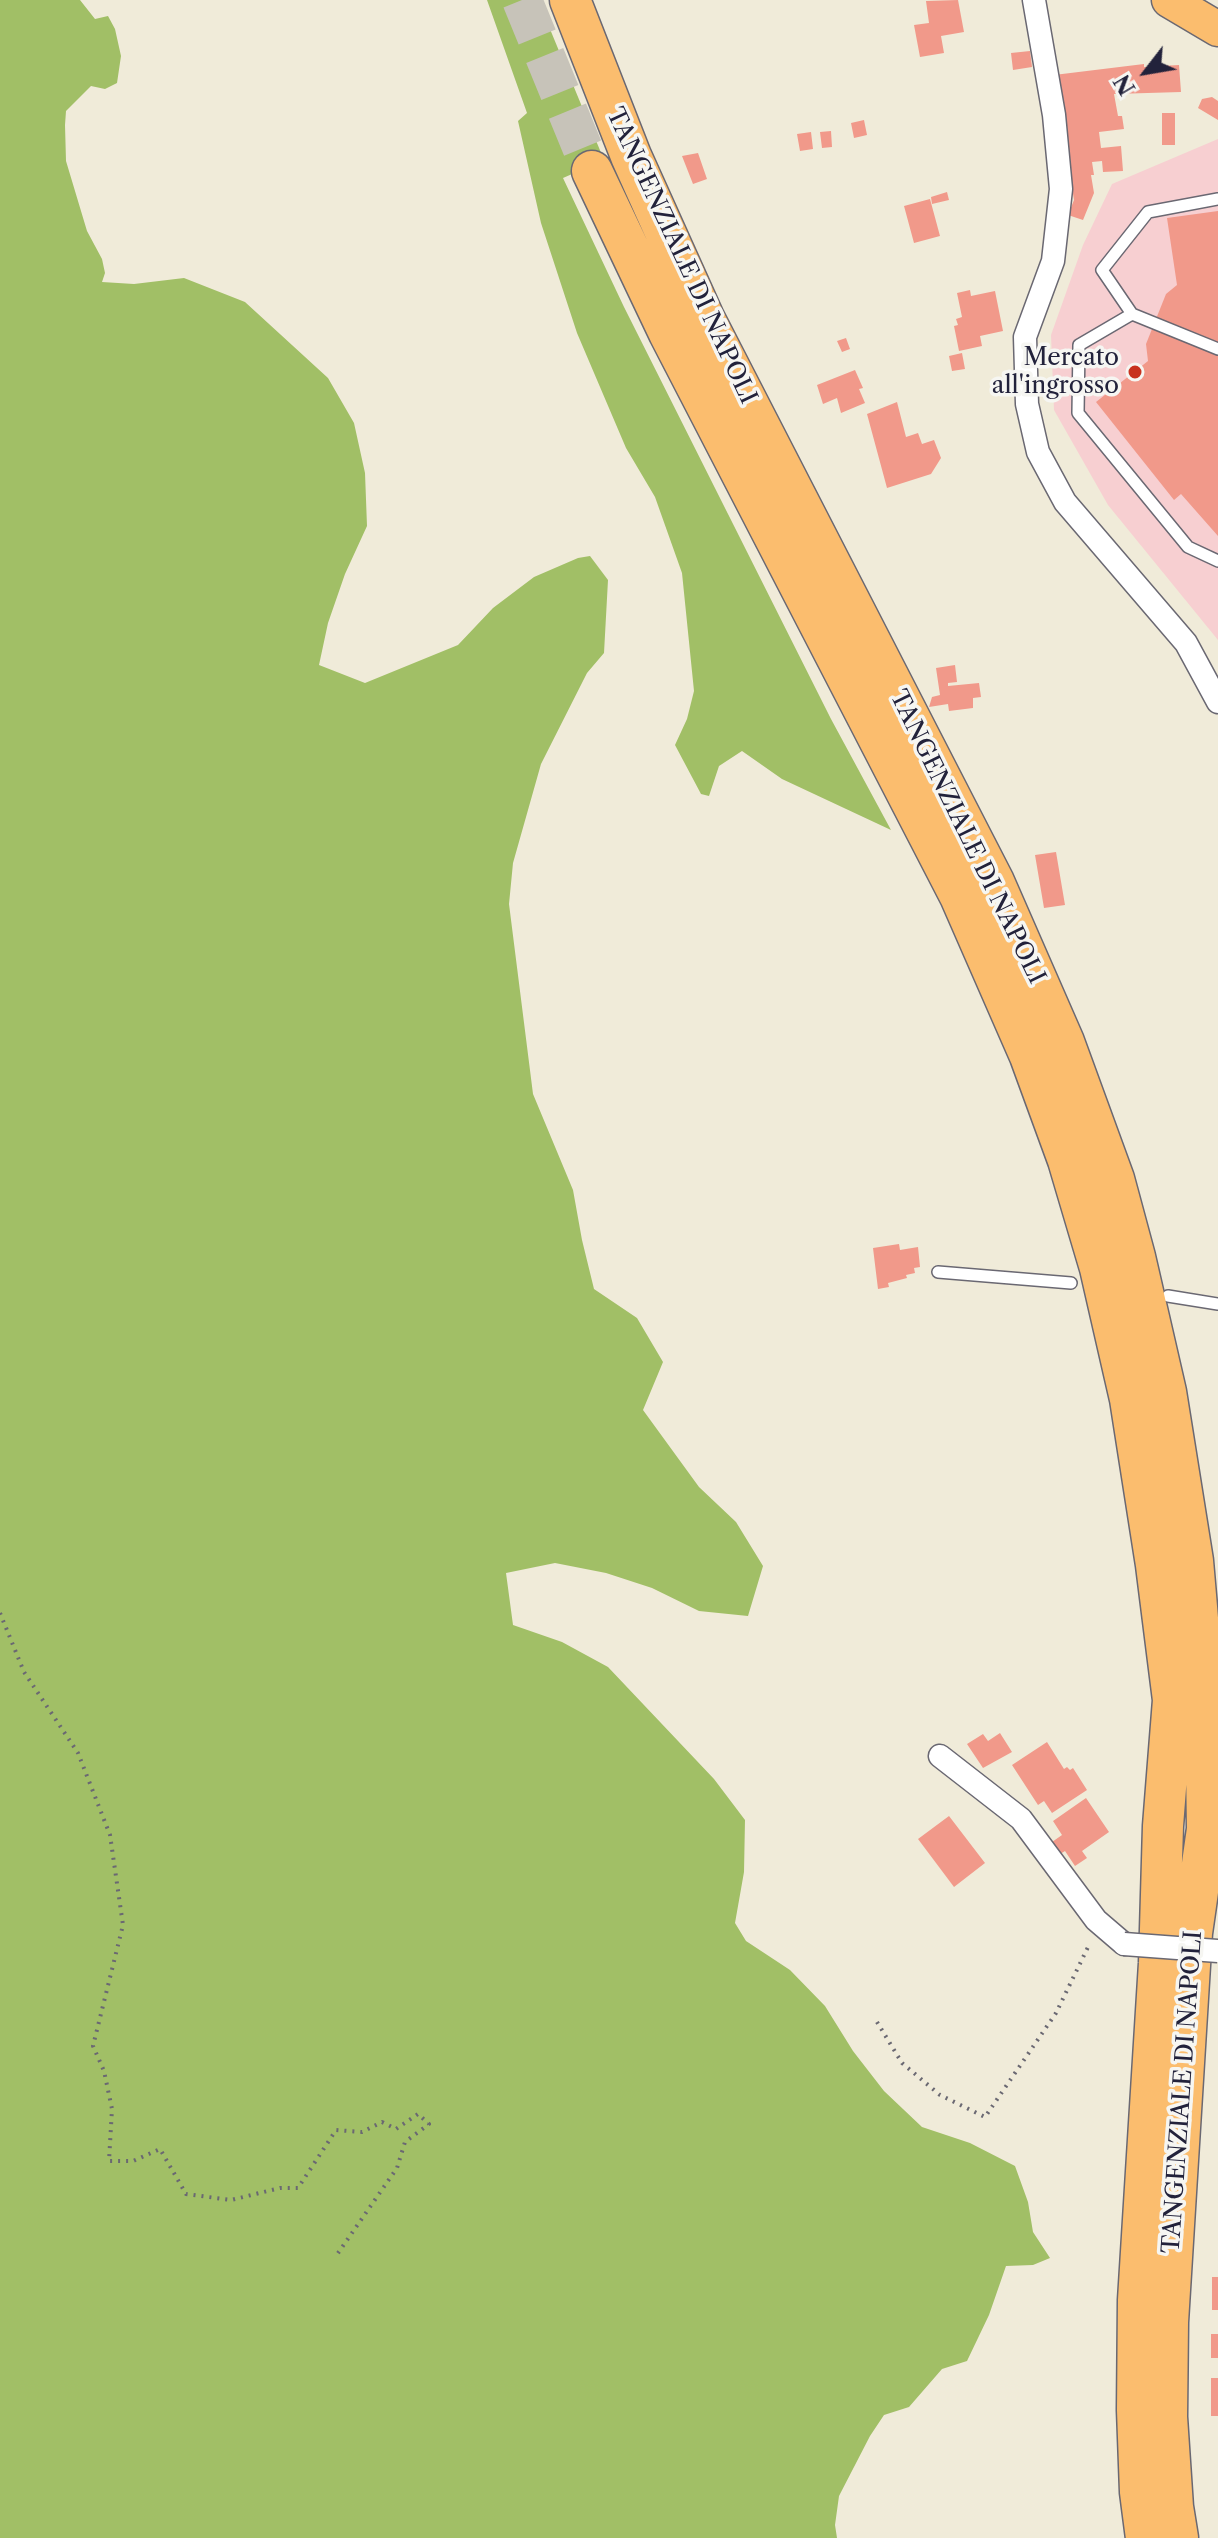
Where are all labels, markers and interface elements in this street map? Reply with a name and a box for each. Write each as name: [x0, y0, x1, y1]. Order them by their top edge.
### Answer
north arrow: [1106, 32, 1186, 112]
text: N: [1109, 69, 1141, 100]
street label: TANGENZIALE DI NAPOLI: [600, 103, 762, 409]
place label: Mercato all'ingrosso: [992, 344, 1119, 400]
marker: Mercato all'ingrosso: [1126, 363, 1144, 381]
street label: TANGENZIALE DI NAPOLI: [883, 685, 1051, 989]
street label: TANGENZIALE DI NAPOLI: [1157, 1930, 1209, 2254]

